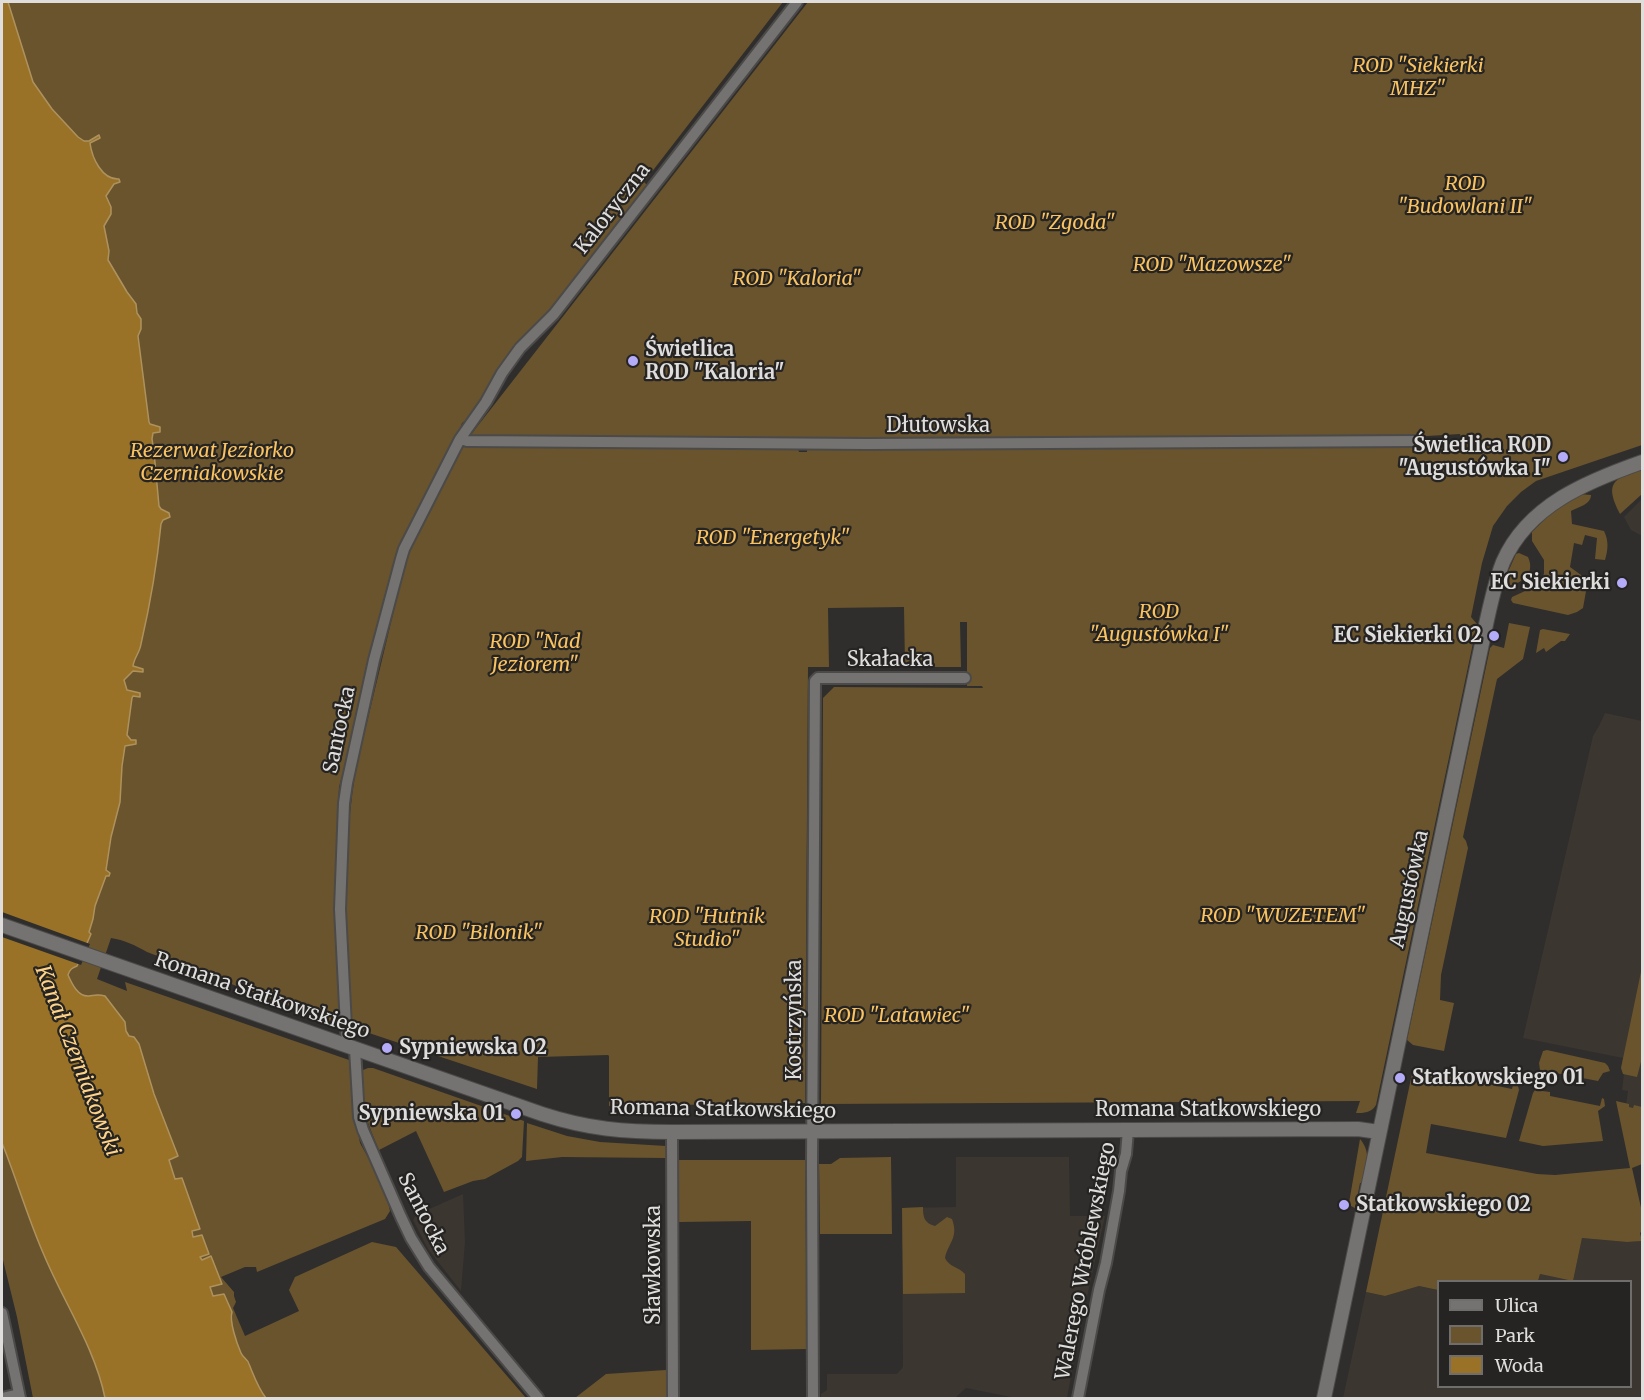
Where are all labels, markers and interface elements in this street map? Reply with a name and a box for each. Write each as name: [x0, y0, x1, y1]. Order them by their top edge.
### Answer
park label: ROD "Siekierki MHZ": [1352, 54, 1484, 101]
street label: Kaloryczna: [570, 159, 656, 259]
park label: ROD "Budowlani II": [1398, 172, 1532, 219]
park label: ROD "Zgoda": [995, 211, 1115, 235]
park label: ROD "Mazowsze": [1133, 253, 1291, 277]
park label: ROD "Kaloria": [733, 267, 861, 291]
place label: Świetlica ROD "Kaloria": [645, 338, 785, 385]
marker: Świetlica ROD "Kaloria": [626, 354, 640, 368]
street label: Dłutowska: [886, 414, 990, 438]
place label: Świetlica ROD "Augustówka I": [1398, 434, 1551, 481]
park label: Rezerwat Jeziorko Czerniakowskie: [130, 439, 294, 486]
marker: Świetlica ROD "Augustówka I": [1556, 450, 1570, 464]
park label: ROD "Energetyk": [696, 526, 850, 550]
place label: EC Siekierki: [1490, 571, 1610, 595]
marker: EC Siekierki: [1615, 576, 1629, 590]
park label: ROD "Augustówka I": [1089, 600, 1229, 647]
place label: EC Siekierki 02: [1333, 624, 1482, 648]
marker: EC Siekierki 02: [1487, 629, 1501, 643]
park label: ROD "Nad Jeziorem": [489, 630, 581, 677]
street label: Skałacka: [847, 648, 933, 672]
street label: Santocka: [319, 684, 361, 776]
street label: Augustówka: [1386, 828, 1434, 950]
park label: ROD "WUZETEM": [1200, 904, 1366, 928]
park label: ROD "Hutnik Studio": [649, 905, 765, 952]
park label: ROD "Bilonik": [416, 921, 542, 945]
street label: Romana Statkowskiego: [151, 948, 373, 1044]
street label: Kostrzyńska: [783, 959, 807, 1081]
water label: Kanał Czerniakowski: [29, 962, 125, 1160]
park label: ROD "Latawiec": [824, 1004, 970, 1028]
place label: Sypniewska 02: [399, 1036, 547, 1060]
marker: Sypniewska 02: [380, 1041, 394, 1055]
place label: Statkowskiego 01: [1412, 1066, 1584, 1090]
marker: Statkowskiego 01: [1393, 1071, 1407, 1085]
street label: Romana Statkowskiego: [610, 1096, 836, 1124]
street label: Romana Statkowskiego: [1095, 1098, 1321, 1122]
place label: Sypniewska 01: [359, 1102, 504, 1126]
marker: Sypniewska 01: [509, 1107, 523, 1121]
street label: Walerego Wróblewskiego: [1051, 1140, 1121, 1382]
street label: Santocka: [392, 1169, 454, 1259]
place label: Statkowskiego 02: [1356, 1193, 1531, 1217]
marker: Statkowskiego 02: [1337, 1198, 1351, 1212]
street label: Sławkowska: [642, 1205, 666, 1325]
legend: [1437, 1280, 1632, 1388]
text: Ulica: [1495, 1294, 1538, 1317]
text: Park: [1495, 1324, 1535, 1347]
text: Woda: [1495, 1354, 1544, 1377]

